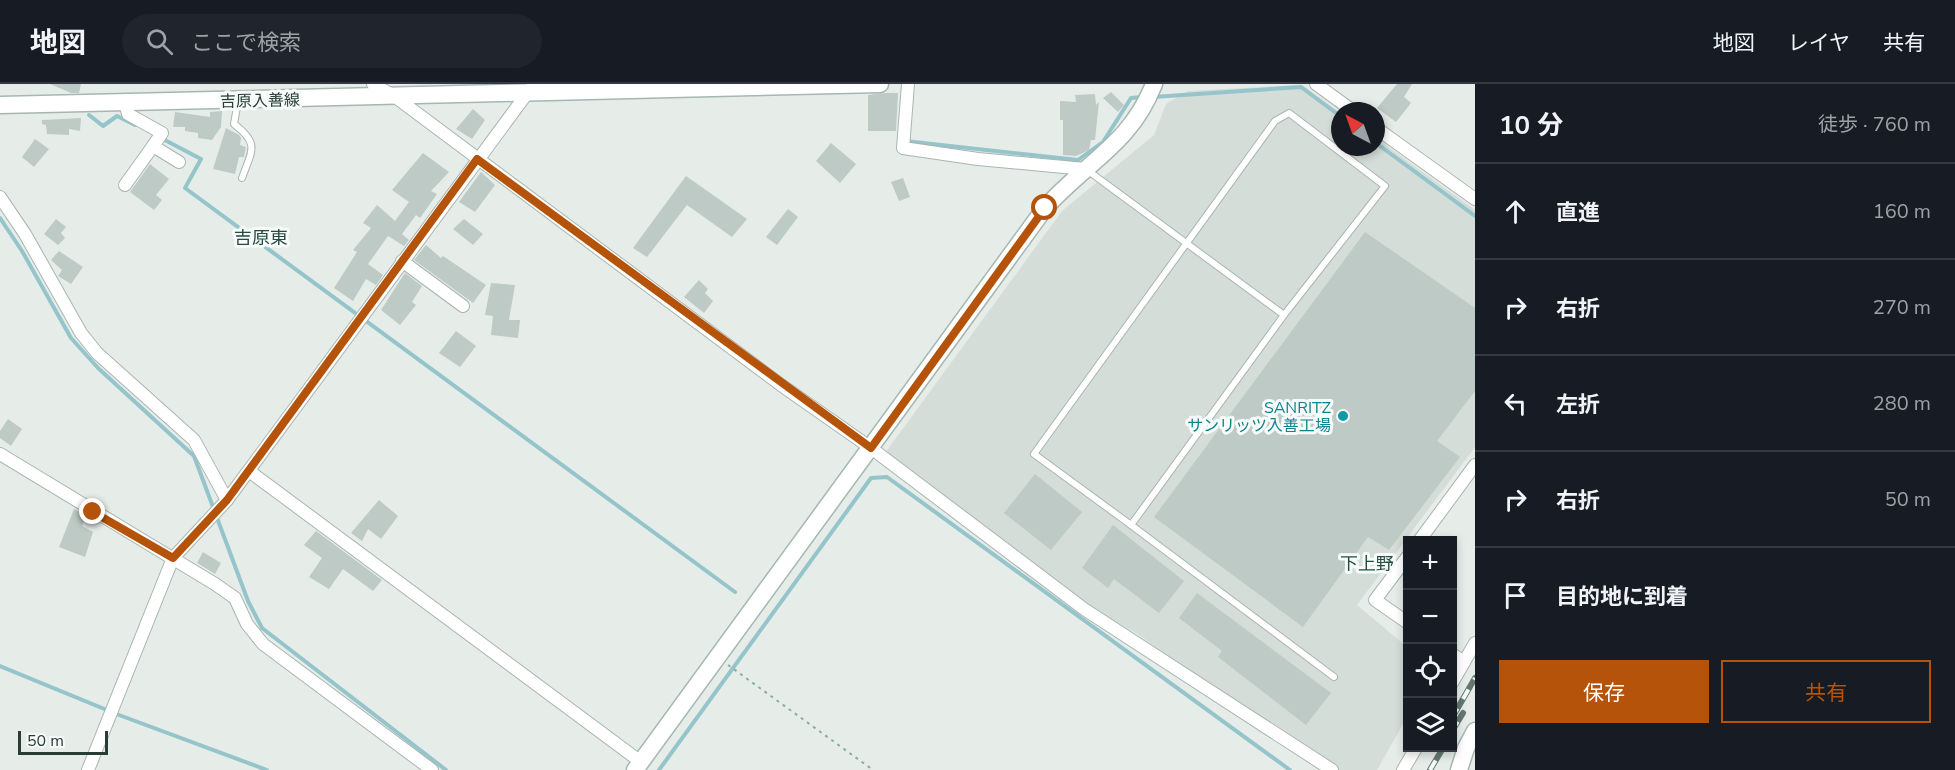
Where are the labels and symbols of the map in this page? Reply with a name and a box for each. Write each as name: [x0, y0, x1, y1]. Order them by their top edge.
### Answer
street label: 吉原入善線: [220, 89, 300, 113]
north arrow: [1331, 102, 1385, 156]
route start: [1031, 194, 1057, 220]
district label: 吉原東: [234, 226, 288, 250]
place label: SANRITZ サンリッツ入善工場: [1187, 397, 1332, 437]
marker: SANRITZ サンリッツ入善工場: [1336, 409, 1350, 423]
route end: [79, 498, 105, 524]
district label: 下上野: [1340, 552, 1394, 576]
scale bar: [18, 728, 108, 756]

